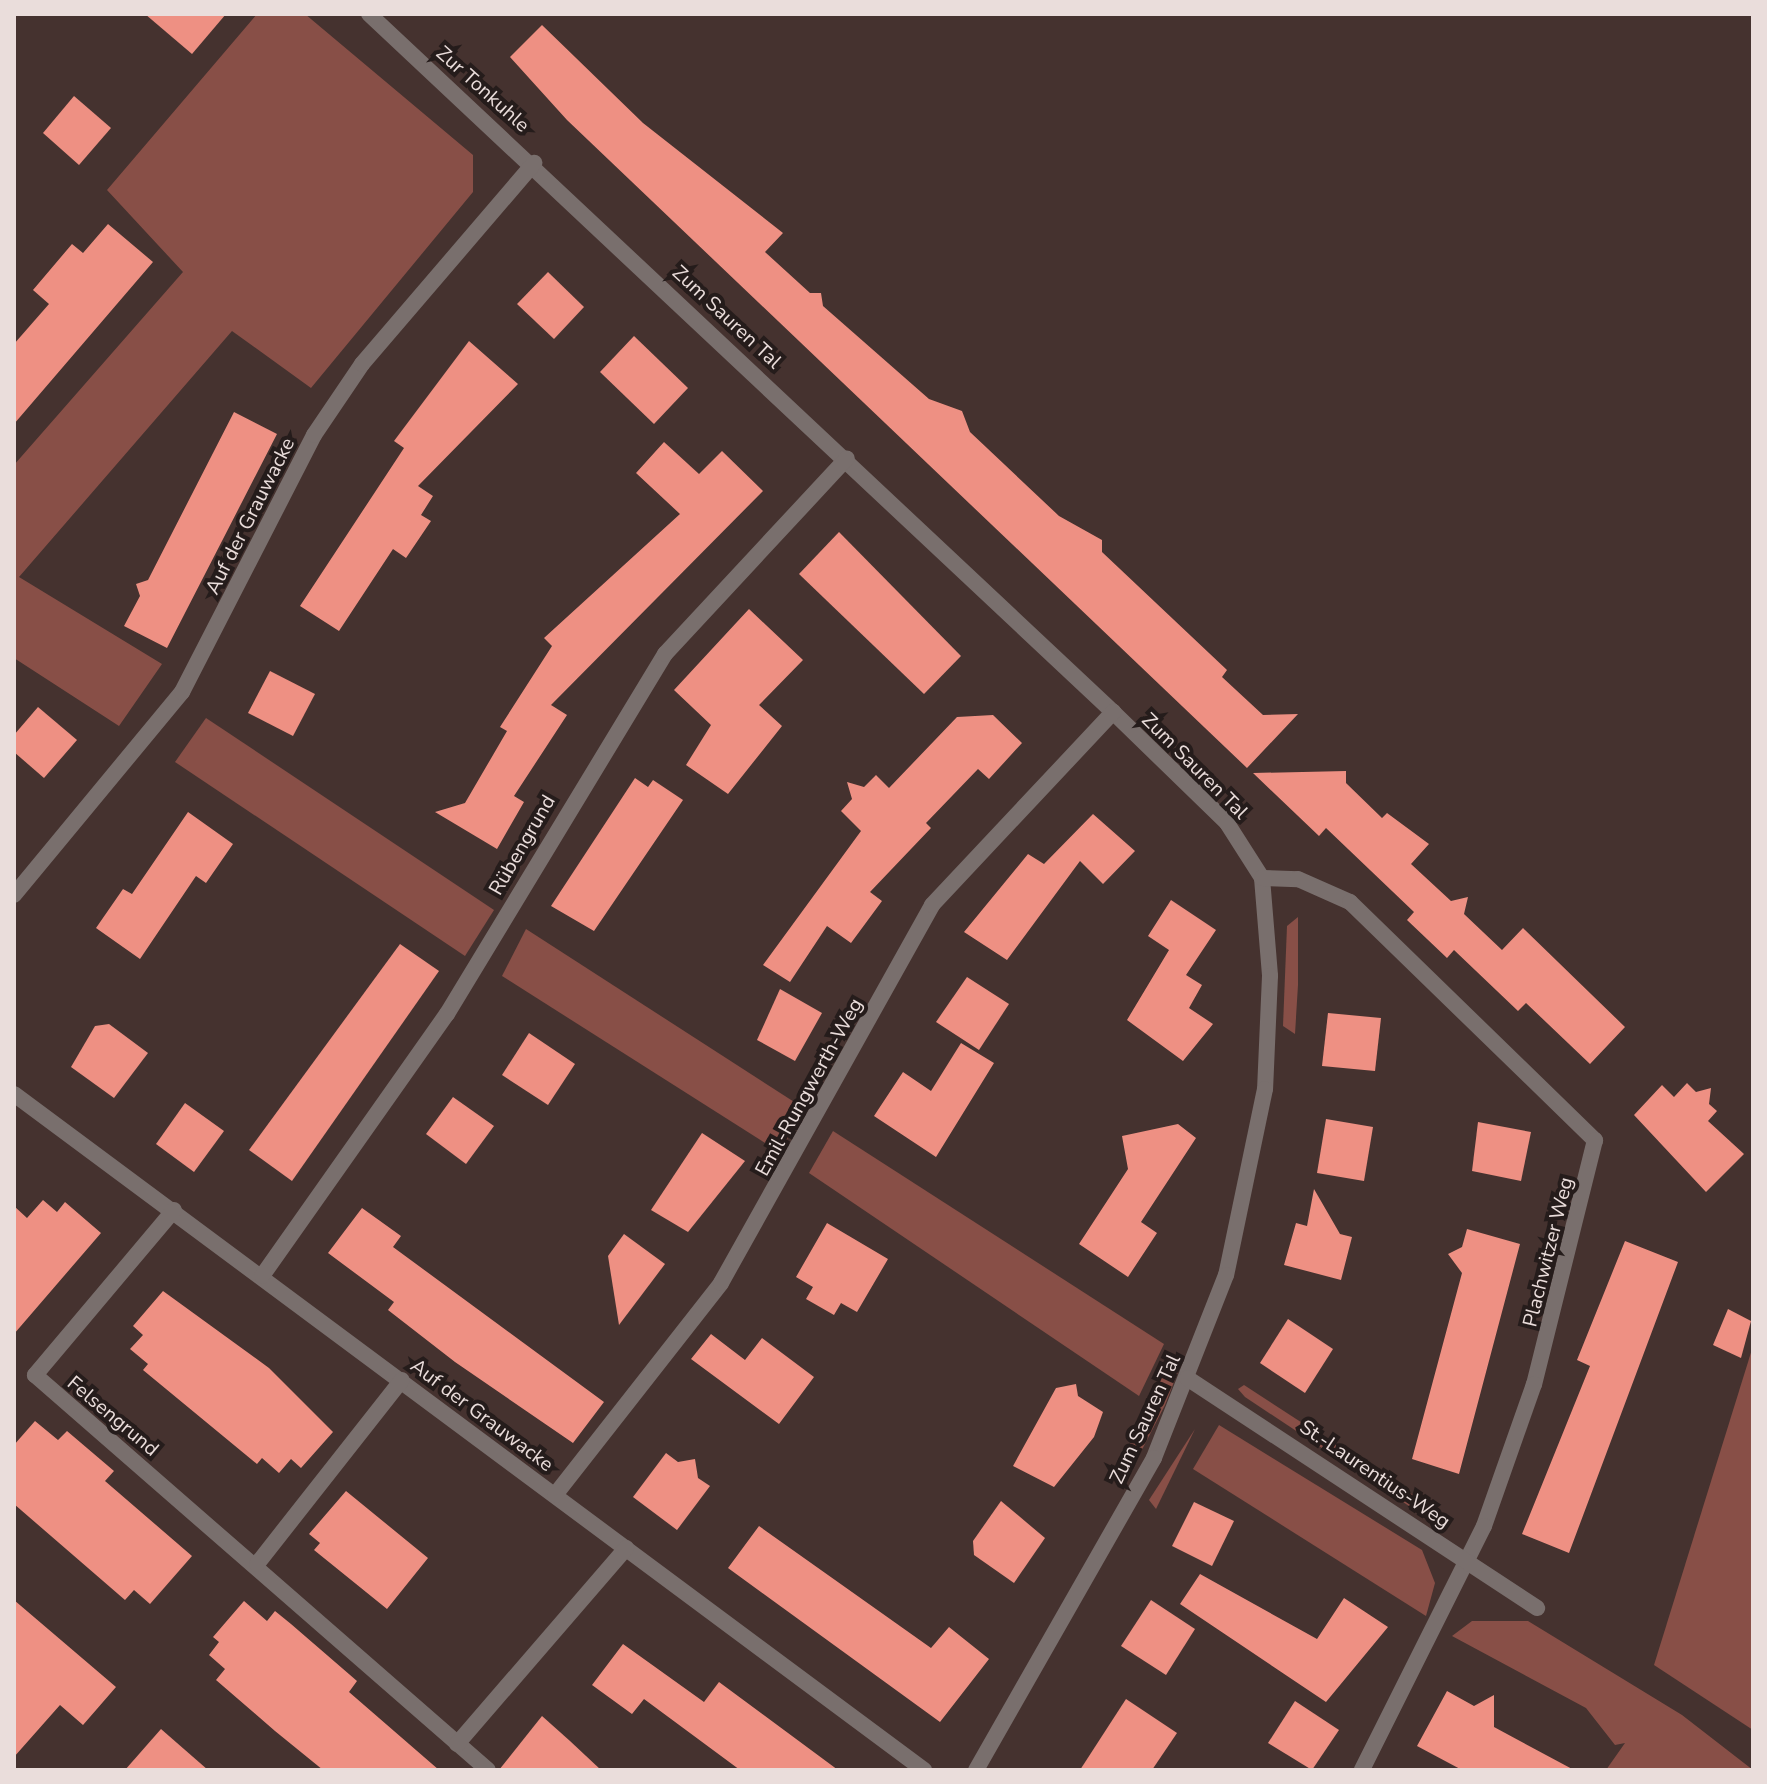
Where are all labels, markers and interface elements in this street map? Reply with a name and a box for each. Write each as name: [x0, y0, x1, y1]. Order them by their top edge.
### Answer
street label: Zur Tonkuhle: [431, 41, 535, 137]
street label: Zum Sauren Tal: [667, 260, 787, 374]
street label: Auf der Grauwacke: [200, 434, 300, 598]
street label: Zum Sauren Tal: [1137, 708, 1253, 824]
street label: Rübengrund: [484, 791, 560, 899]
street label: Emil-Rungwerth-Weg: [750, 994, 868, 1180]
street label: Plachwitzer Weg: [1518, 1175, 1578, 1329]
street label: Zum Sauren Tal: [1104, 1350, 1186, 1488]
street label: Auf der Grauwacke: [406, 1354, 558, 1476]
street label: Felsengrund: [62, 1371, 164, 1461]
street label: St.-Laurentius-Weg: [1295, 1415, 1455, 1533]

